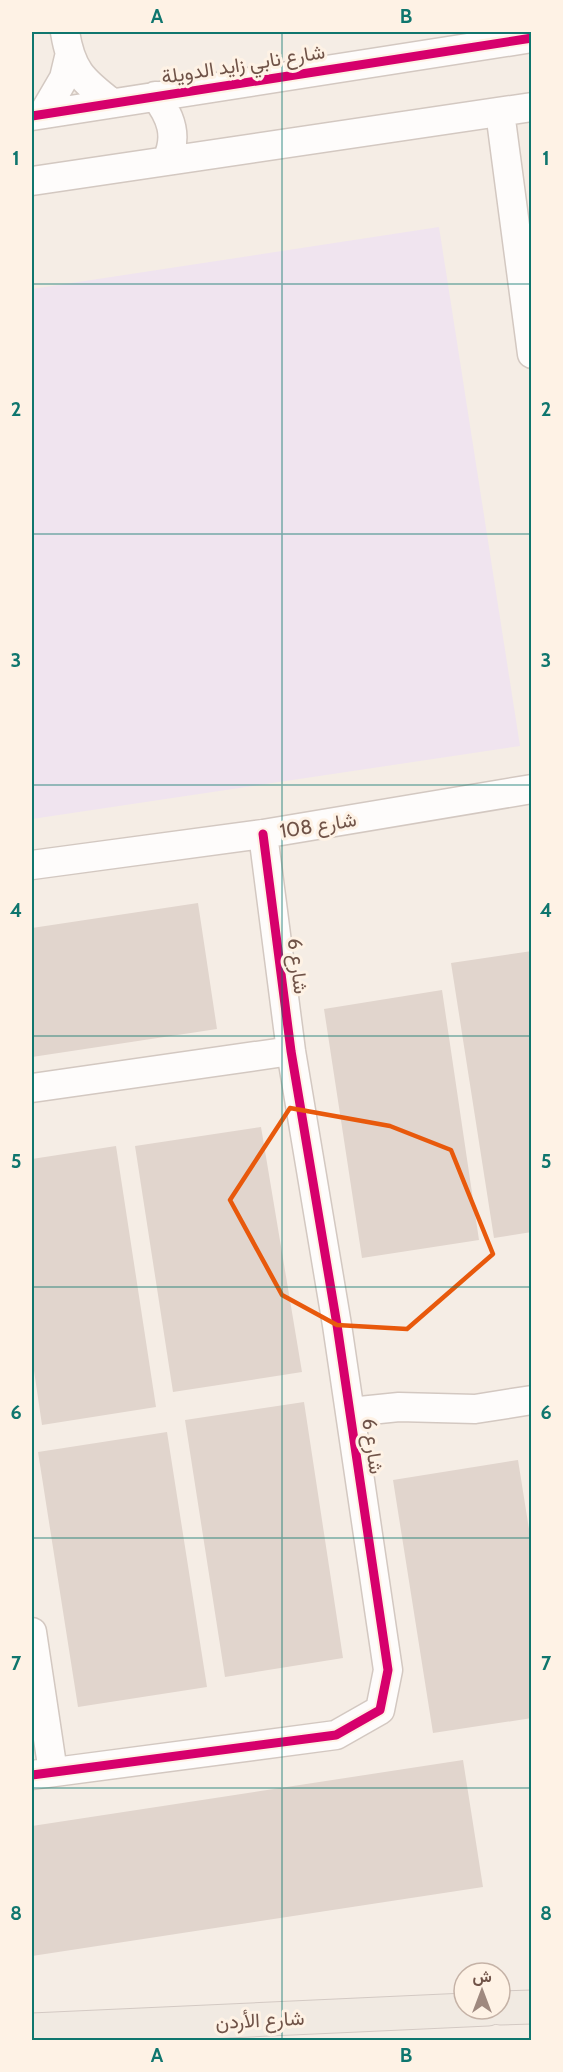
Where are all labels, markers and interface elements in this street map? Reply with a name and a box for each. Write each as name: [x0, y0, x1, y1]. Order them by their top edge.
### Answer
text: A: [151, 4, 164, 28]
text: B: [400, 4, 412, 28]
street label: شارع نابي زايد الدويلة: [160, 39, 327, 94]
text: 1: [12, 146, 20, 170]
text: 1: [542, 146, 550, 170]
text: 2: [11, 397, 21, 421]
text: 2: [541, 397, 551, 421]
text: 3: [11, 648, 21, 672]
text: 3: [541, 648, 551, 672]
street label: شارع 108: [278, 807, 358, 845]
text: 4: [10, 898, 22, 922]
text: 4: [540, 898, 552, 922]
street label: شارع 6: [281, 937, 313, 996]
text: 5: [11, 1149, 21, 1173]
text: 5: [541, 1149, 551, 1173]
text: 6: [10, 1400, 22, 1424]
text: 6: [540, 1400, 552, 1424]
street label: شارع 6: [355, 1417, 389, 1476]
text: 7: [11, 1651, 22, 1675]
text: 7: [541, 1651, 552, 1675]
text: 8: [10, 1901, 22, 1925]
text: 8: [540, 1901, 552, 1925]
north arrow: [452, 1961, 512, 2021]
text: ش: [472, 1967, 492, 1986]
street label: شارع الأردن: [215, 2006, 305, 2036]
text: A: [151, 2043, 164, 2067]
text: B: [400, 2043, 412, 2067]

